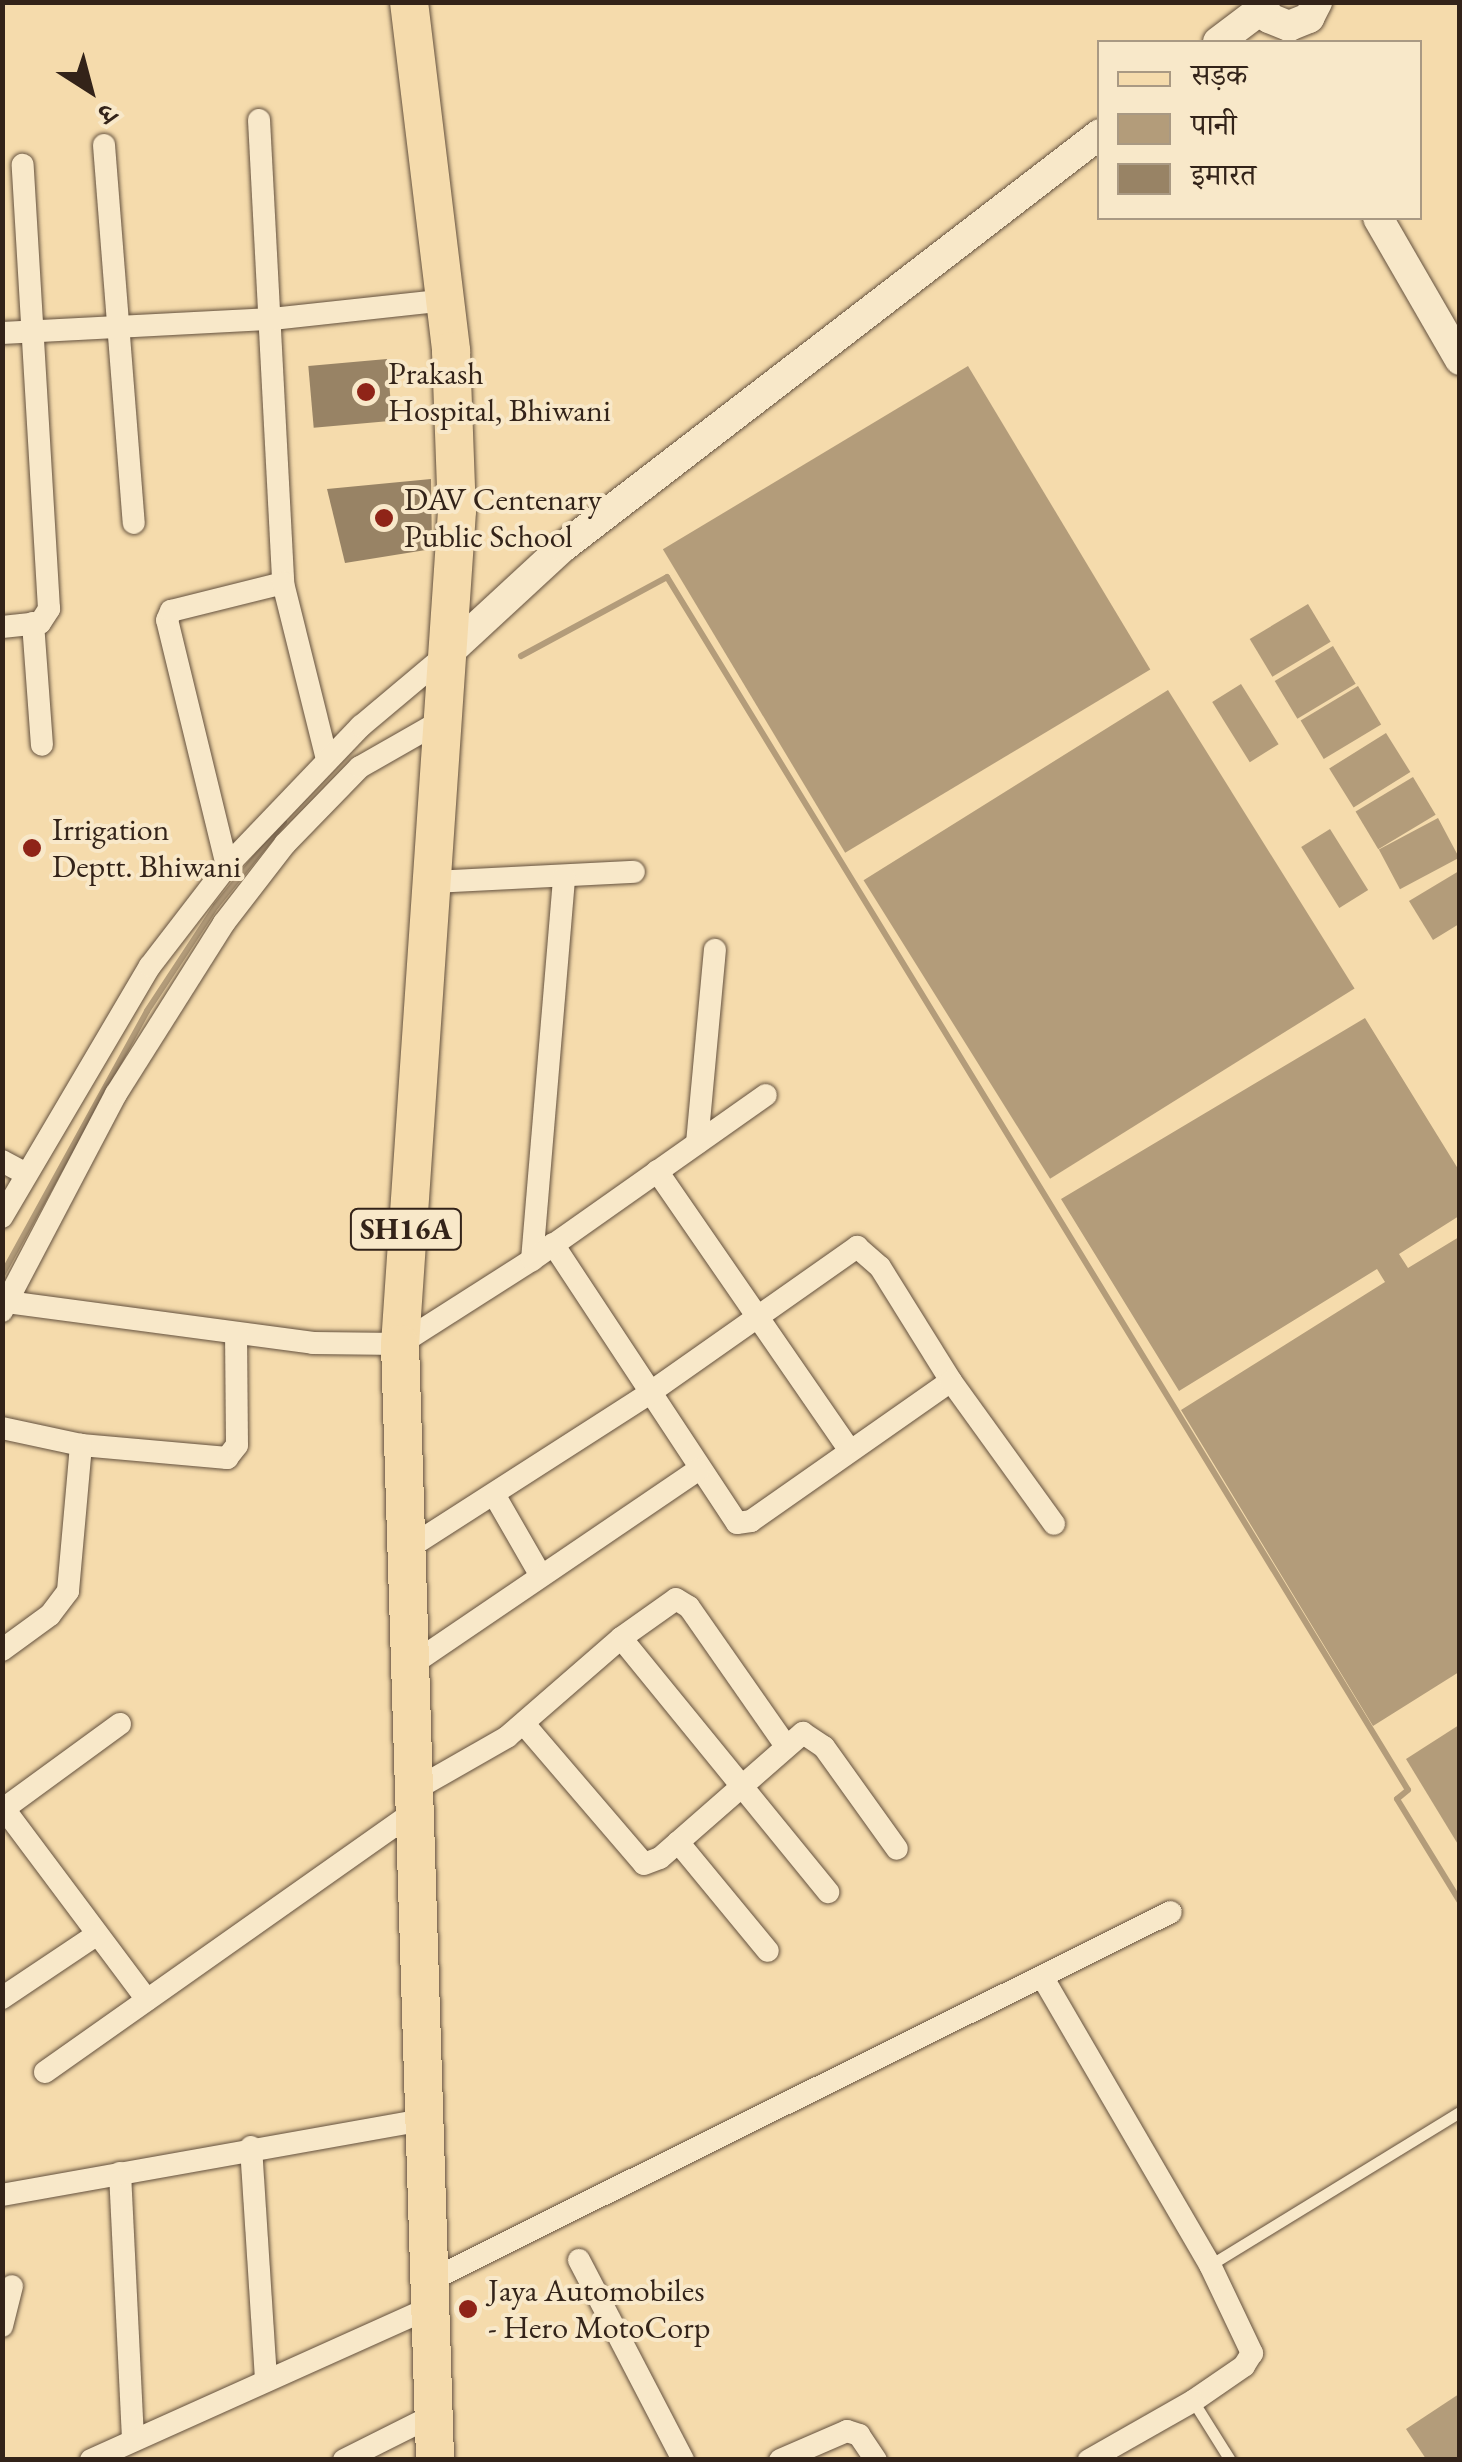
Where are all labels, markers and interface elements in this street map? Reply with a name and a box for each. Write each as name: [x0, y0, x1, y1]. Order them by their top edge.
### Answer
north arrow: [40, 40, 140, 140]
legend: [1097, 40, 1422, 220]
text: सड़क: [1191, 55, 1247, 94]
text: उ: [91, 96, 124, 133]
text: पानी: [1191, 105, 1237, 144]
text: इमारत: [1191, 155, 1256, 194]
place label: Prakash Hospital, Bhiwani: [388, 355, 611, 430]
marker: Prakash Hospital, Bhiwani: [353, 379, 379, 405]
place label: DAV Centenary Public School: [404, 481, 602, 556]
marker: DAV Centenary Public School: [373, 507, 395, 529]
place label: Irrigation Deptt. Bhiwani: [52, 811, 241, 886]
marker: Irrigation Deptt. Bhiwani: [21, 837, 43, 859]
road number: SH16A: [348, 1204, 464, 1254]
place label: Jaya Automobiles - Hero MotoCorp: [488, 2272, 710, 2347]
marker: Jaya Automobiles - Hero MotoCorp: [457, 2298, 479, 2320]

